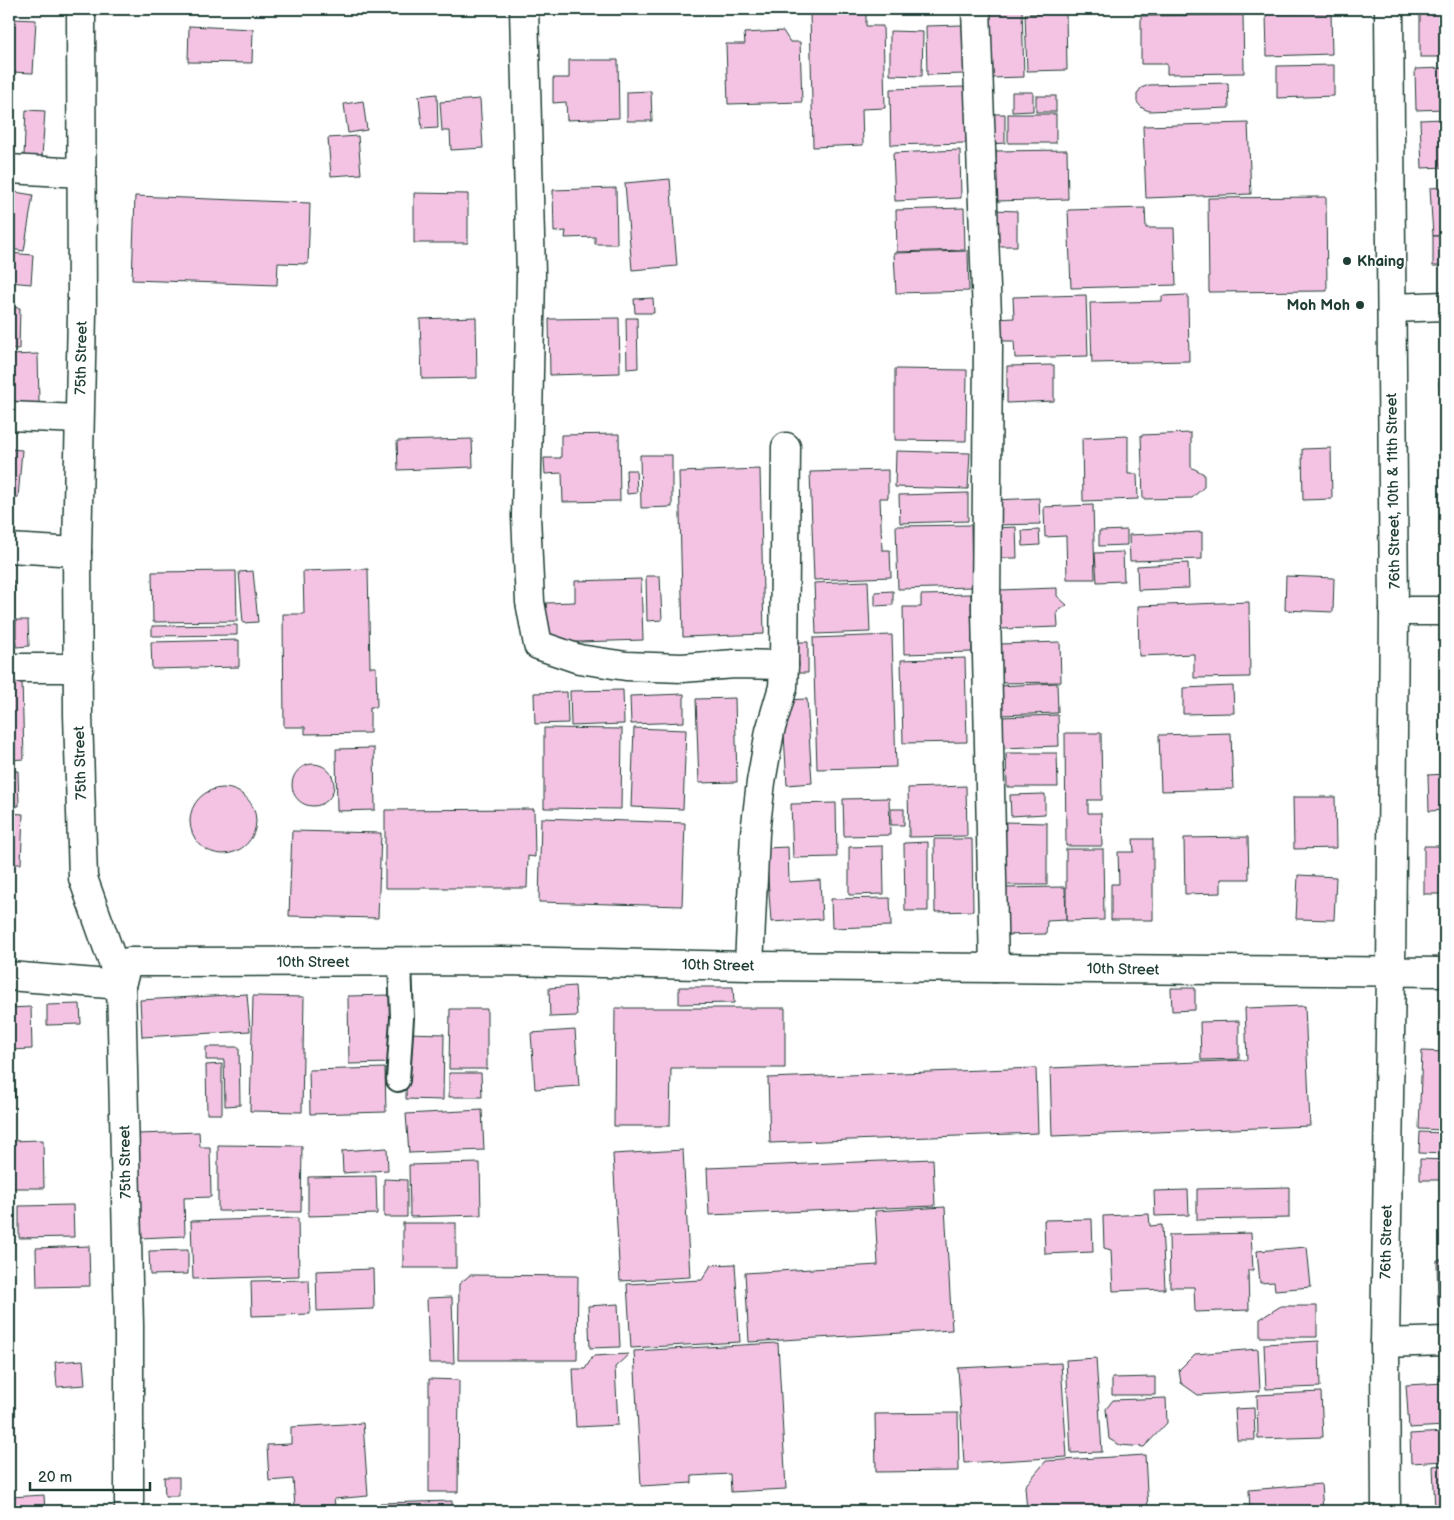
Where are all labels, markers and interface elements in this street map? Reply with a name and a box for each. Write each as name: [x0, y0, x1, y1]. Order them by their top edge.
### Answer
place label: Khaing: [1357, 252, 1405, 271]
marker: Khaing: [1341, 255, 1353, 267]
place label: Moh Moh: [1287, 296, 1350, 315]
marker: Moh Moh: [1354, 299, 1366, 311]
street label: 75th Street: [71, 321, 92, 395]
street label: 76th Street, 10th & 11th Street: [1382, 392, 1405, 589]
street label: 75th Street: [70, 725, 91, 800]
street label: 10th Street: [277, 953, 350, 972]
street label: 10th Street: [682, 955, 755, 976]
street label: 10th Street: [1087, 959, 1160, 980]
street label: 75th Street: [115, 1125, 136, 1199]
street label: 76th Street: [1376, 1204, 1397, 1279]
scale bar: [30, 1460, 150, 1492]
text: 20 m: [38, 1468, 72, 1487]

